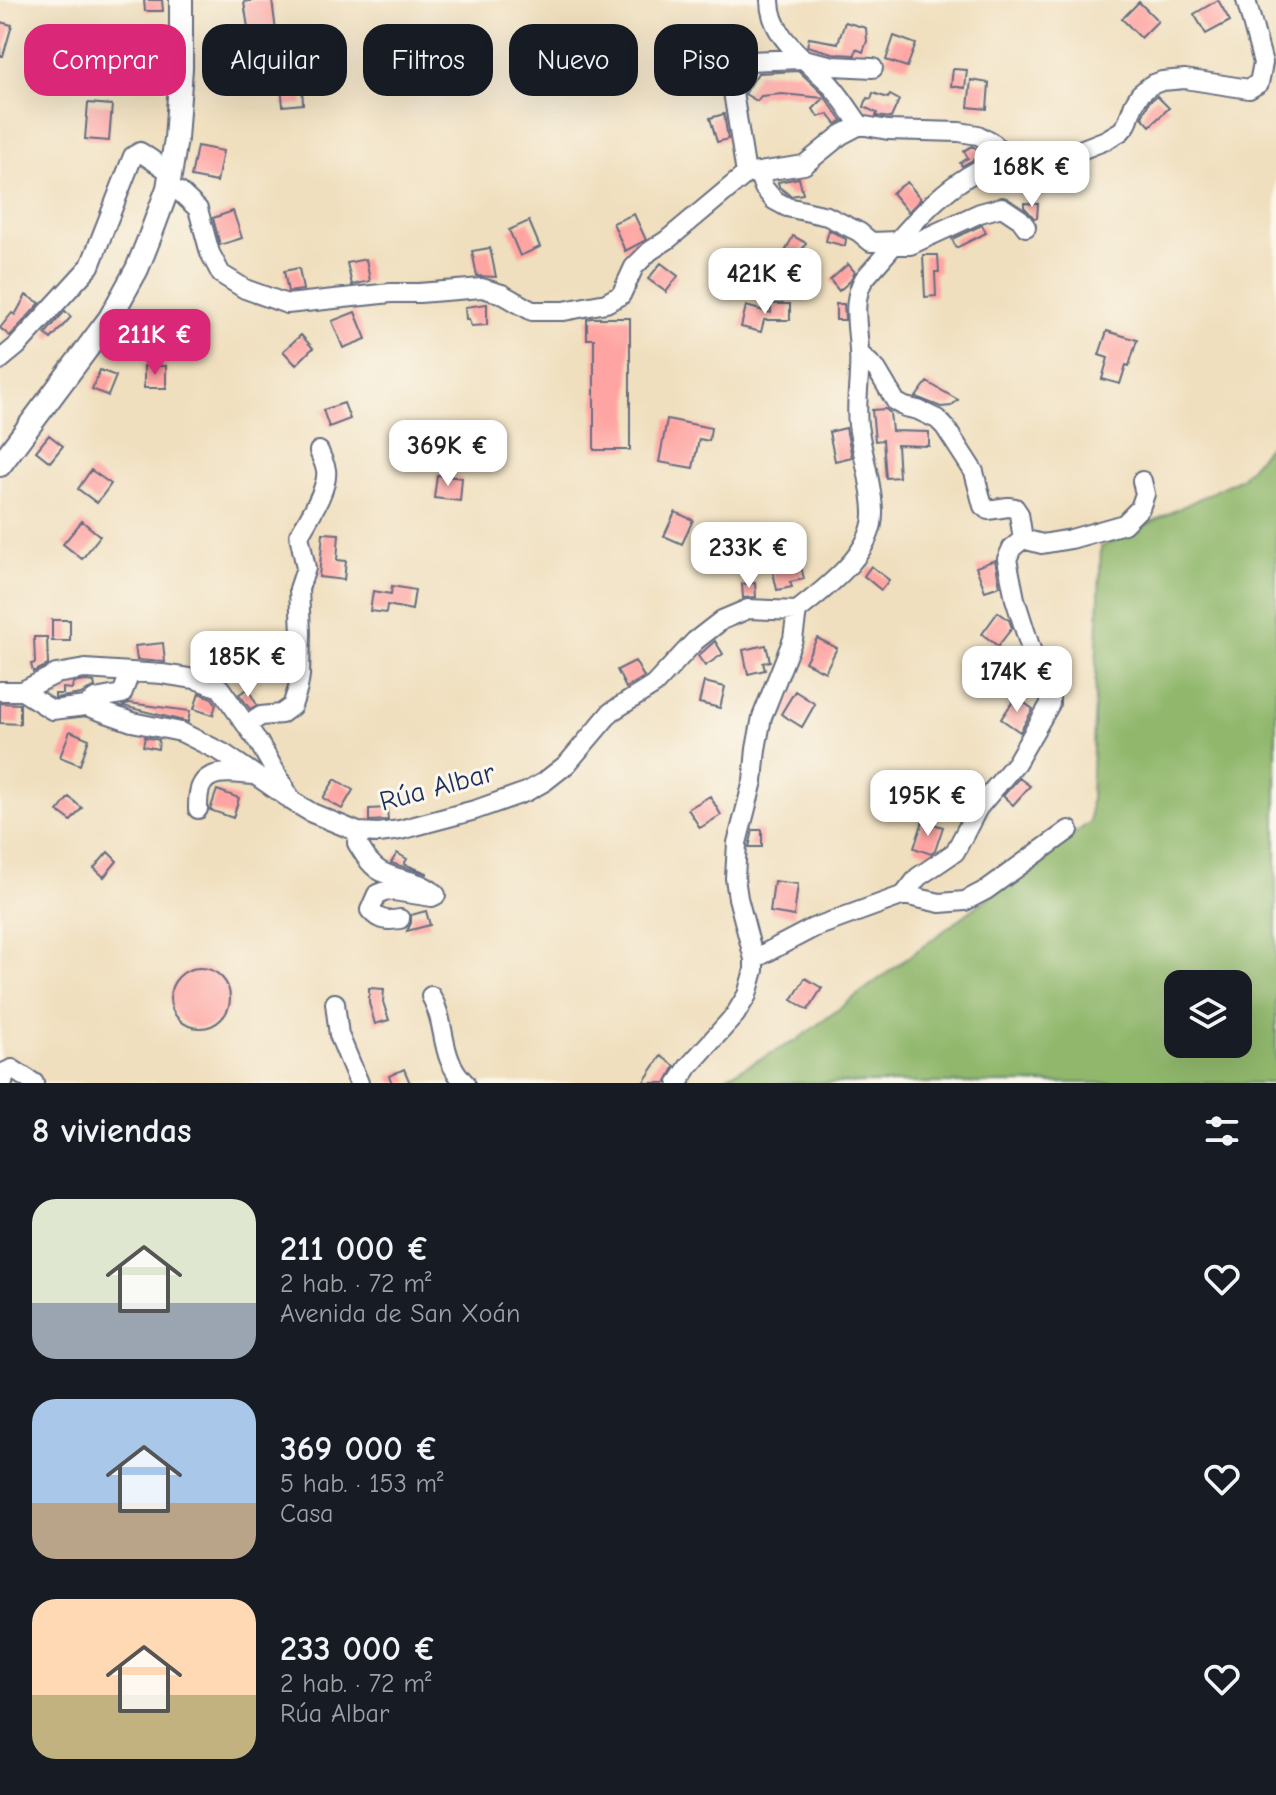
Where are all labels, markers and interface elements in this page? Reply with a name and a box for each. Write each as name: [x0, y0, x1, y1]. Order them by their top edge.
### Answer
chip: Comprar: [24, 24, 186, 96]
chip: Alquilar: [202, 24, 347, 96]
chip: Filtros: [363, 24, 493, 96]
chip: Nuevo: [509, 24, 638, 96]
chip: Piso: [654, 24, 758, 96]
pin: 168K €: [967, 141, 1097, 209]
text: 168K €: [993, 152, 1071, 182]
pin: 421K €: [700, 248, 830, 316]
text: 421K €: [726, 259, 804, 289]
pin: 211K €: [90, 309, 220, 377]
text: 211K €: [117, 320, 193, 350]
pin: 369K €: [383, 420, 513, 488]
text: 369K €: [407, 431, 489, 461]
pin: 233K €: [684, 522, 814, 590]
text: 233K €: [709, 533, 789, 563]
pin: 185K €: [183, 631, 313, 699]
text: 185K €: [208, 642, 288, 672]
pin: 174K €: [952, 646, 1082, 714]
text: 174K €: [980, 657, 1054, 687]
street label: Rúa Albar: [376, 756, 498, 818]
pin: 195K €: [863, 770, 993, 838]
text: 195K €: [888, 781, 968, 811]
map controls: [1164, 970, 1252, 1058]
button: layers: [1164, 970, 1252, 1058]
icon: filters: [1200, 1109, 1244, 1153]
text: 8 viviendas: [32, 1111, 192, 1151]
text: 211 000 €: [280, 1229, 430, 1269]
icon: home: [96, 1231, 192, 1327]
icon: heart: [1200, 1257, 1244, 1301]
text: 2 hab. · 72 m²: [280, 1269, 431, 1299]
text: Avenida de San Xoán: [280, 1299, 520, 1329]
text: 369 000 €: [280, 1429, 438, 1469]
icon: home: [96, 1431, 192, 1527]
icon: heart: [1200, 1457, 1244, 1501]
text: 5 hab. · 153 m²: [280, 1469, 444, 1499]
text: Casa: [280, 1499, 334, 1529]
text: 233 000 €: [280, 1629, 436, 1669]
icon: home: [96, 1631, 192, 1727]
icon: heart: [1200, 1657, 1244, 1701]
text: 2 hab. · 72 m²: [280, 1669, 431, 1699]
text: Rúa Albar: [280, 1699, 389, 1729]

